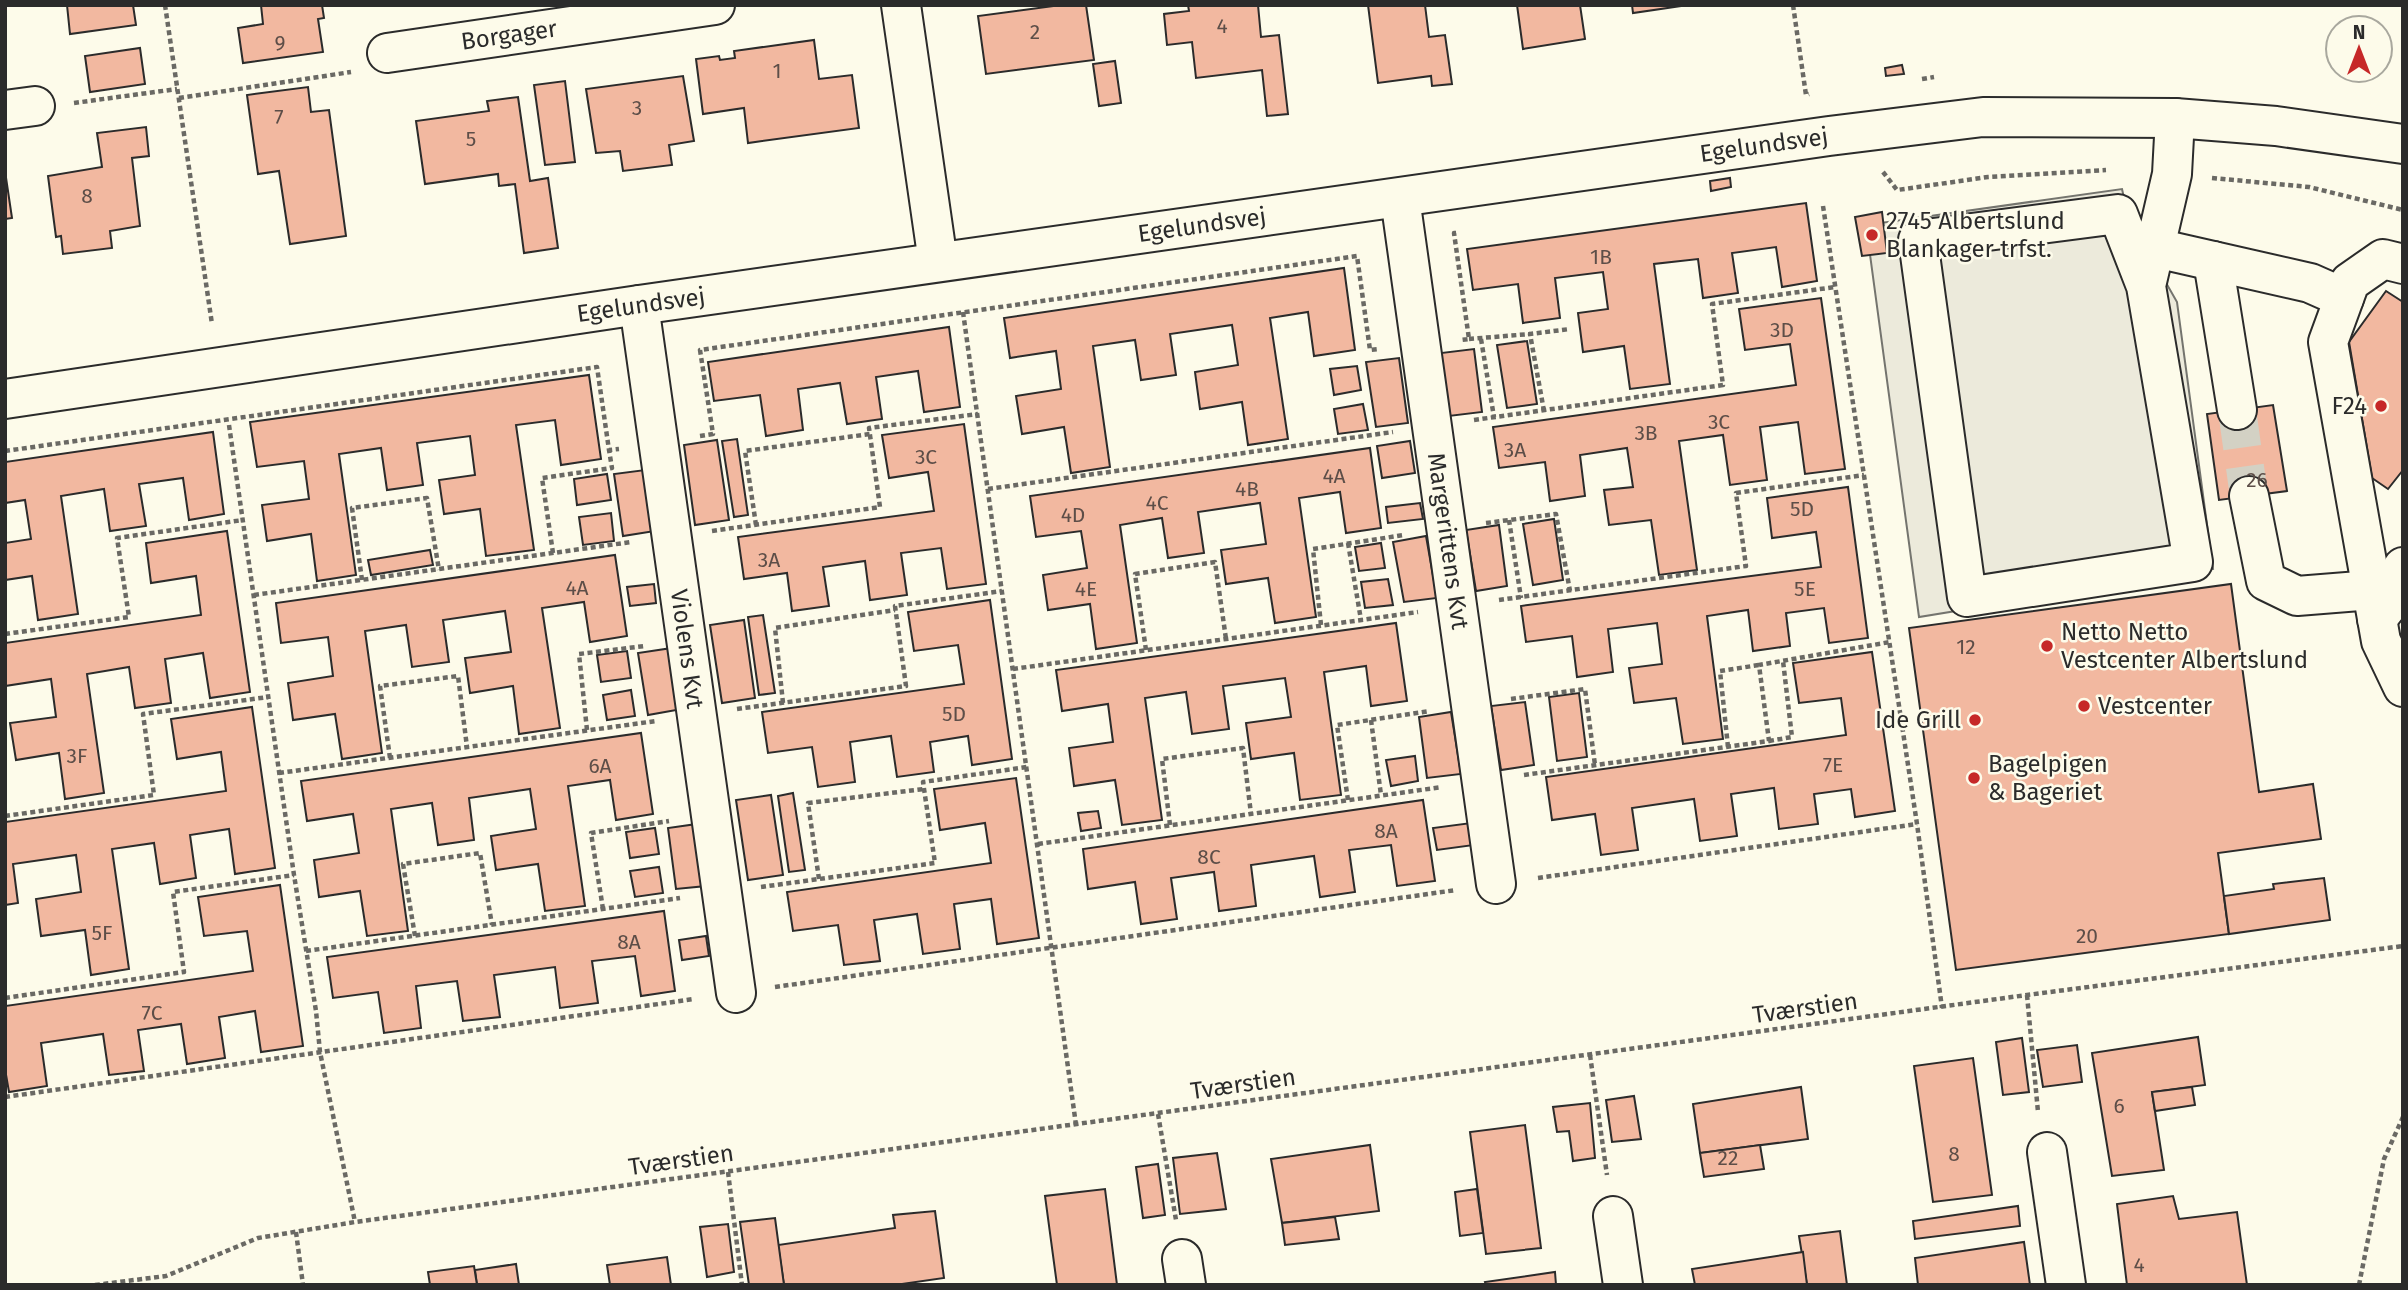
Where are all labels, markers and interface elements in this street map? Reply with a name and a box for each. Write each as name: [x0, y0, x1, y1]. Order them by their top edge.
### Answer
house number: 4: [1216, 13, 1228, 39]
street label: Borgager: [459, 14, 560, 56]
north arrow: [2324, 14, 2394, 84]
house number: 2: [1030, 19, 1040, 45]
text: N: [2353, 21, 2365, 44]
house number: 9: [274, 30, 286, 56]
house number: 1: [772, 58, 782, 84]
house number: 3: [632, 95, 642, 121]
house number: 7: [274, 104, 284, 130]
street label: Egelundsvej: [1698, 122, 1830, 168]
house number: 5: [466, 126, 476, 152]
house number: 8: [81, 183, 93, 209]
street label: Egelundsvej: [1136, 202, 1268, 248]
place label: 2745 Albertslund Blankager trfst.: [1886, 207, 2065, 263]
marker: 2745 Albertslund Blankager trfst.: [1864, 227, 1880, 243]
house number: 1B: [1590, 244, 1612, 270]
street label: Egelundsvej: [575, 282, 707, 328]
house number: 3D: [1770, 317, 1794, 343]
place label: F24: [2331, 392, 2367, 420]
marker: F24: [2373, 398, 2389, 414]
house number: 3C: [1708, 409, 1730, 435]
house number: 3B: [1634, 420, 1658, 446]
house number: 3A: [1504, 437, 1526, 463]
house number: 3C: [915, 444, 937, 470]
street label: Margerittens Kvt: [1422, 451, 1474, 631]
house number: 4A: [1322, 463, 1346, 489]
house number: 26: [2246, 467, 2268, 493]
house number: 4B: [1235, 476, 1259, 502]
house number: 4C: [1146, 490, 1169, 516]
house number: 5D: [1790, 496, 1814, 522]
house number: 4D: [1061, 502, 1085, 528]
house number: 3A: [758, 547, 780, 573]
house number: 4A: [565, 575, 589, 601]
house number: 4E: [1075, 576, 1097, 602]
house number: 5E: [1794, 576, 1816, 602]
street label: Violens Kvt: [665, 588, 709, 711]
place label: Netto Netto Vestcenter Albertslund: [2061, 618, 2308, 674]
house number: 12: [1956, 634, 1976, 660]
marker: Netto Netto Vestcenter Albertslund: [2039, 638, 2055, 654]
place label: Vestcenter: [2098, 692, 2213, 720]
marker: Vestcenter: [2076, 698, 2092, 714]
house number: 5D: [942, 701, 966, 727]
place label: Ide Grill: [1875, 706, 1961, 734]
marker: Ide Grill: [1967, 712, 1983, 728]
house number: 3F: [67, 743, 87, 769]
place label: Bagelpigen & Bageriet: [1988, 750, 2108, 806]
house number: 7E: [1823, 752, 1843, 778]
house number: 6A: [588, 753, 612, 779]
marker: Bagelpigen & Bageriet: [1966, 770, 1982, 786]
house number: 8A: [1374, 818, 1398, 844]
house number: 8C: [1197, 844, 1221, 870]
house number: 5F: [92, 920, 112, 946]
house number: 20: [2076, 923, 2098, 949]
house number: 8A: [617, 929, 641, 955]
street label: Tværstien: [1751, 987, 1859, 1029]
house number: 7C: [142, 1000, 163, 1026]
street label: Tværstien: [1189, 1063, 1297, 1105]
house number: 6: [2113, 1093, 2125, 1119]
street label: Tværstien: [627, 1139, 735, 1181]
house number: 8: [1948, 1141, 1960, 1167]
house number: 22: [1718, 1145, 1738, 1171]
house number: 4: [2133, 1252, 2145, 1278]

